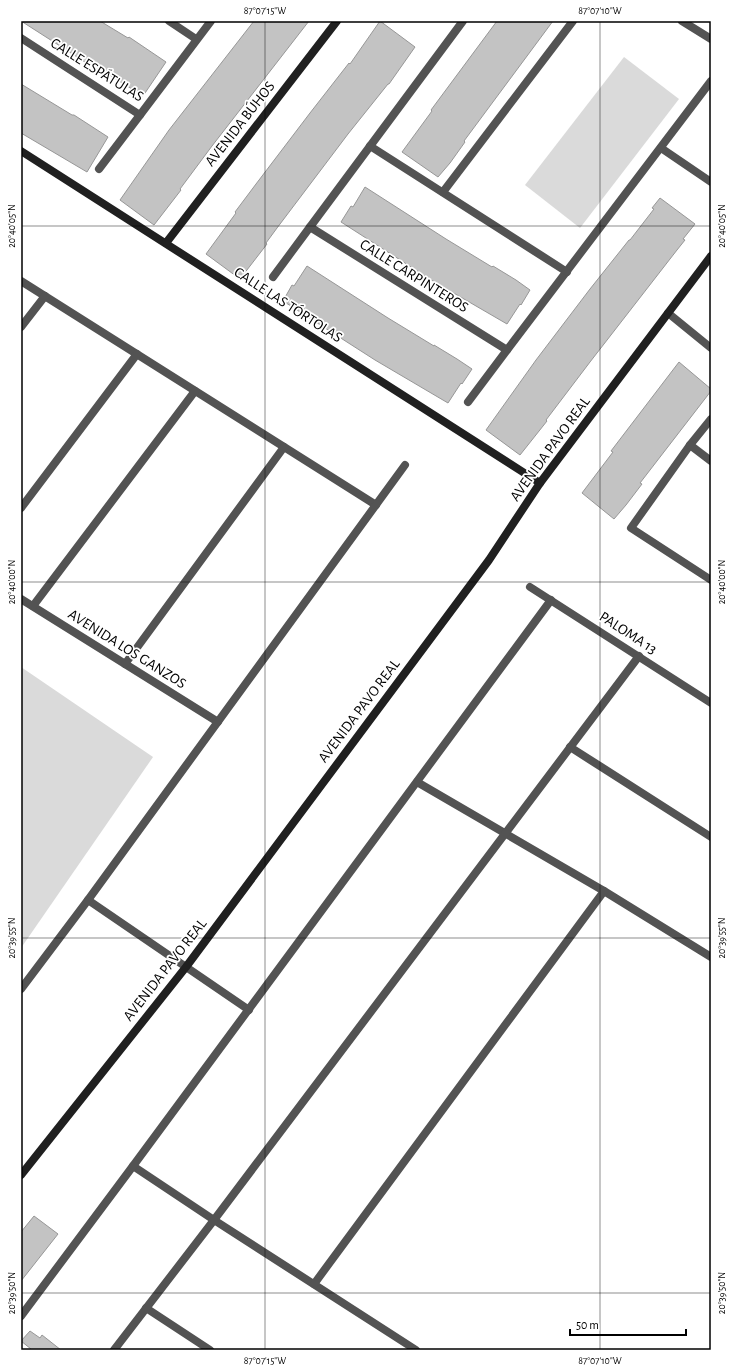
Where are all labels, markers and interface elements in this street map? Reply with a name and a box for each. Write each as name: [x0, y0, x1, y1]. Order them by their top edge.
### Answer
text: 87°07'15"W: [244, 6, 286, 16]
text: 87°07'10"W: [578, 6, 622, 16]
street label: CALLE ESPÁTULAS: [48, 34, 147, 105]
street label: AVENIDA BÚHOS: [201, 78, 278, 169]
text: 20°40'05"N: [7, 204, 17, 248]
text: 20°40'05"N: [717, 204, 727, 248]
street label: CALLE CARPINTEROS: [357, 237, 471, 315]
street label: CALLE LAS TÓRTOLAS: [231, 263, 346, 345]
street label: AVENIDA PAVO REAL: [507, 393, 593, 504]
text: 20°40'00"N: [7, 560, 17, 604]
text: 20°40'00"N: [717, 560, 727, 604]
street label: AVENIDA LOS GANZOS: [65, 607, 189, 691]
street label: PALOMA 13: [597, 609, 659, 657]
street label: AVENIDA PAVO REAL: [315, 656, 403, 765]
street label: AVENIDA PAVO REAL: [121, 916, 210, 1024]
text: 20°39'55"N: [7, 917, 17, 959]
text: 20°39'55"N: [717, 917, 727, 959]
text: 20°39'50"N: [7, 1272, 17, 1314]
text: 20°39'50"N: [717, 1272, 727, 1314]
scale bar: [570, 1311, 686, 1337]
text: 50 m: [576, 1319, 599, 1331]
text: 87°07'15"W: [244, 1356, 286, 1366]
text: 87°07'10"W: [578, 1356, 622, 1366]

